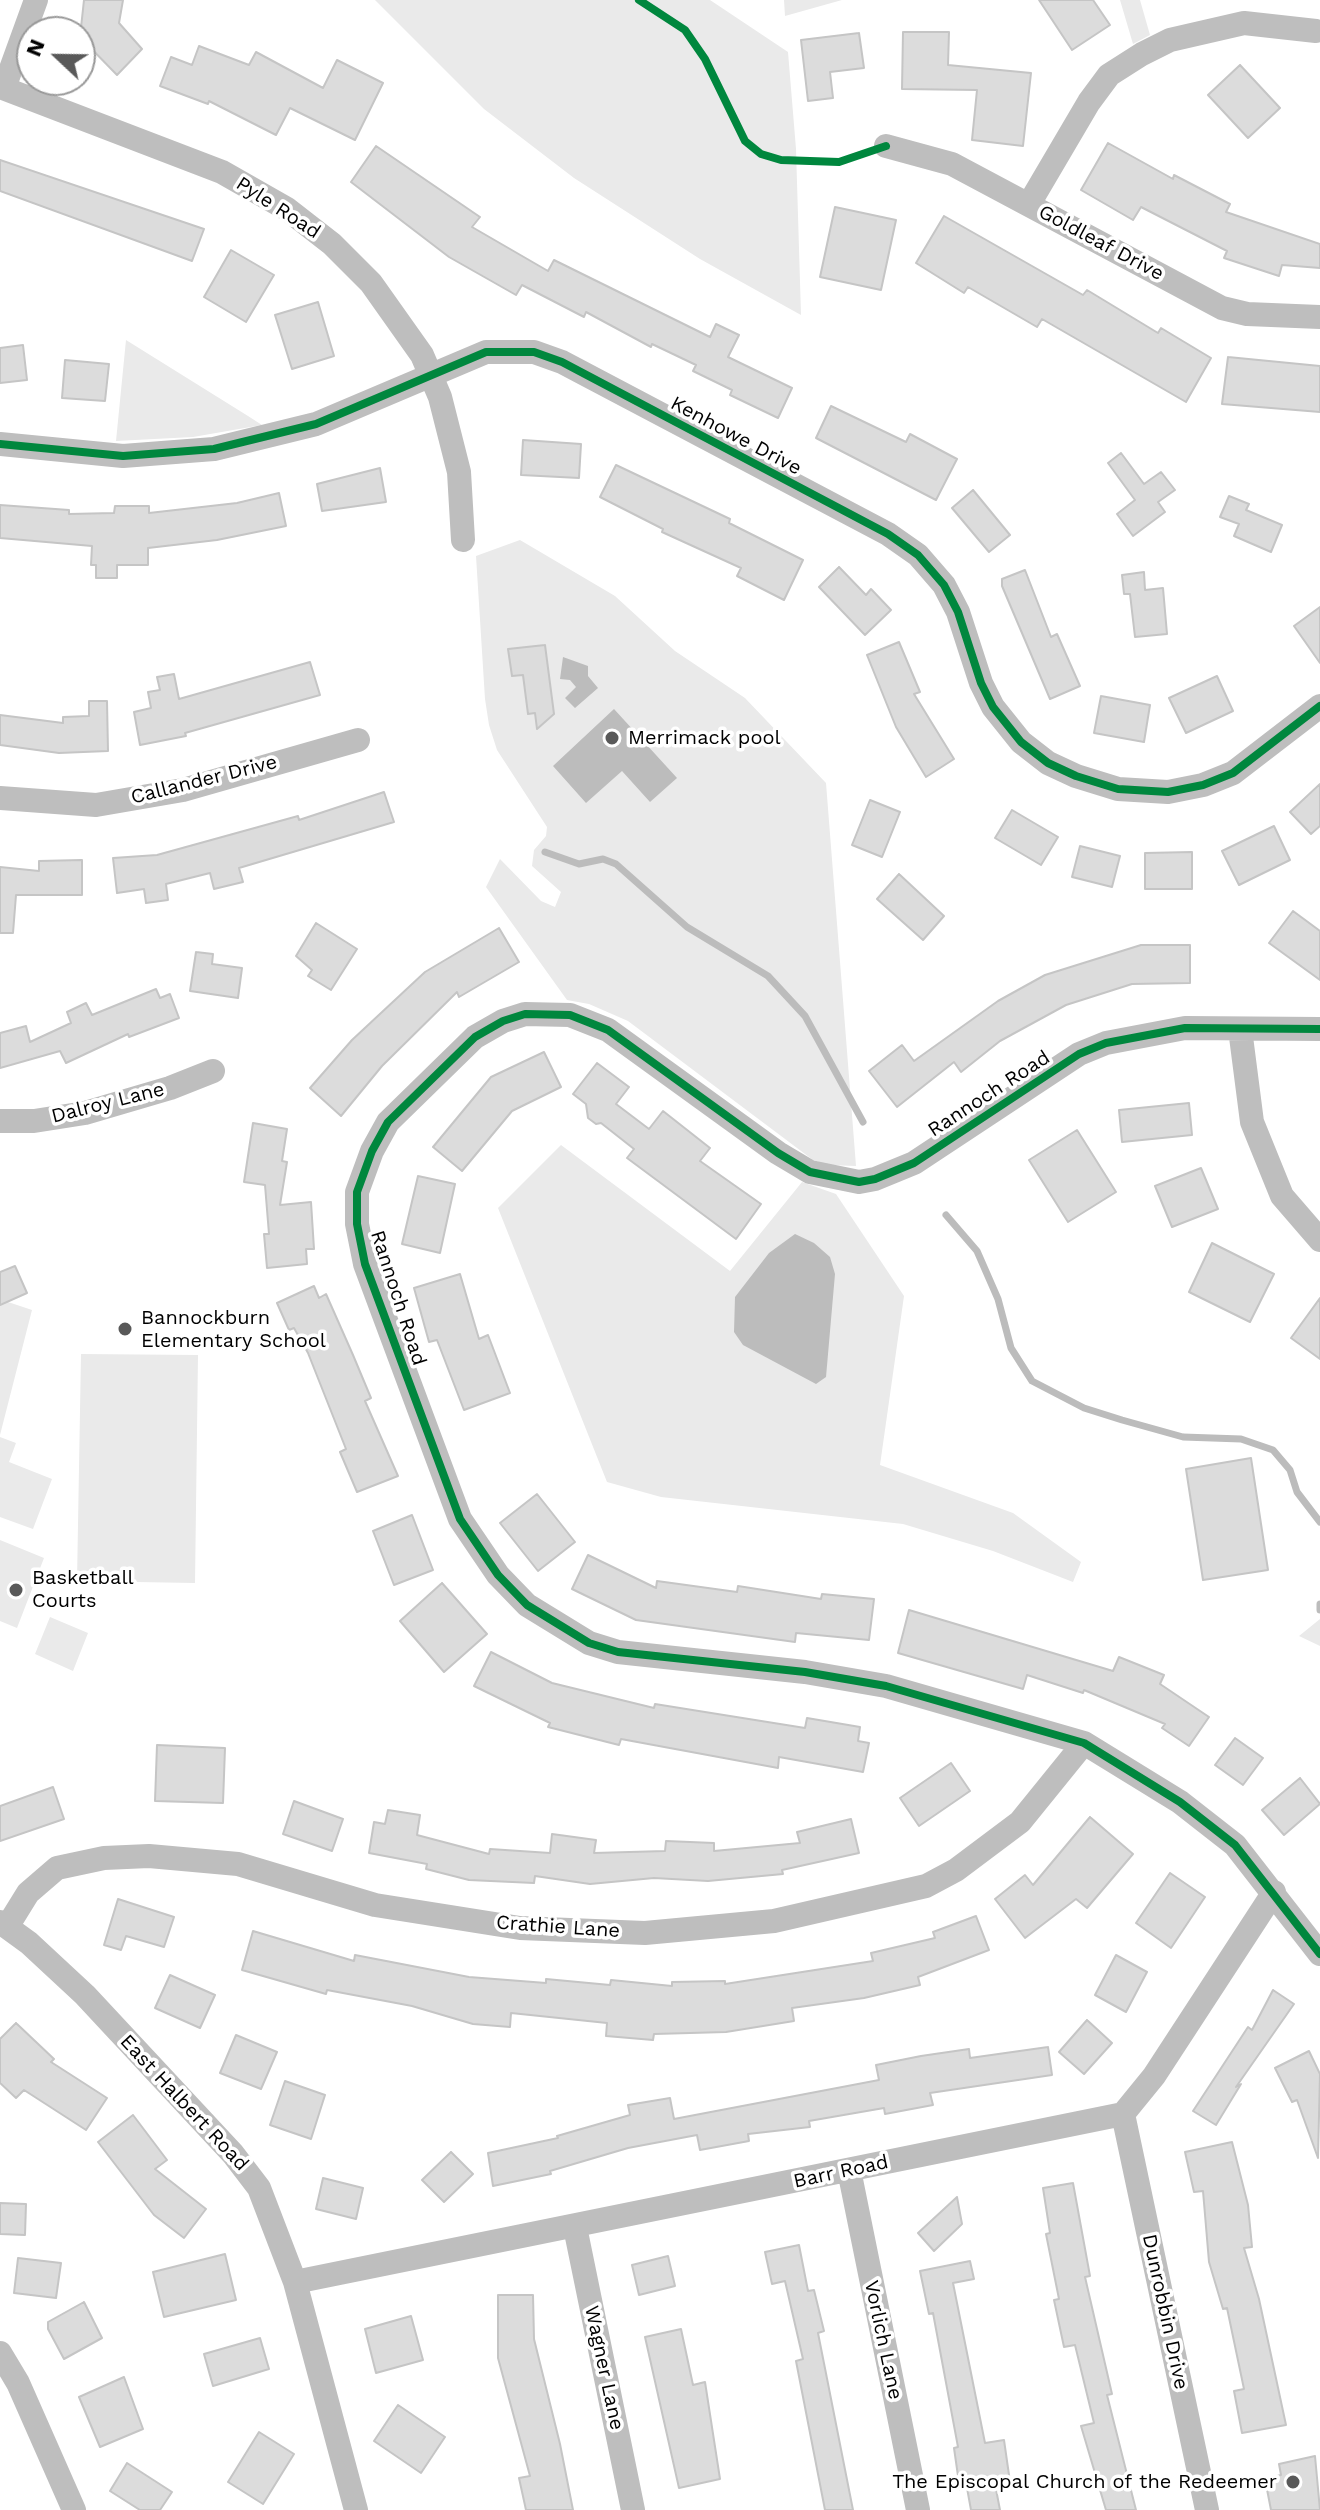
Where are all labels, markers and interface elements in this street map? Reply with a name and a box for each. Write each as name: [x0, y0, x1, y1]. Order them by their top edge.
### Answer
north arrow: [16, 16, 96, 96]
text: N: [20, 35, 50, 60]
street label: Pyle Road: [231, 172, 325, 244]
street label: Goldleaf Drive: [1034, 200, 1168, 286]
street label: Kenhowe Drive: [666, 391, 806, 481]
place label: Merrimack pool: [628, 726, 780, 750]
marker: Merrimack pool: [603, 729, 621, 747]
street label: Callander Drive: [128, 750, 280, 810]
street label: Rannoch Road: [924, 1046, 1054, 1142]
street label: Dalroy Lane: [49, 1077, 167, 1129]
street label: Rannoch Road: [365, 1227, 431, 1369]
place label: Bannockburn Elementary School: [141, 1306, 326, 1353]
marker: Bannockburn Elementary School: [116, 1320, 134, 1338]
place label: Basketball Courts: [32, 1566, 134, 1613]
marker: Basketball Courts: [7, 1581, 25, 1599]
street label: Crathie Lane: [495, 1911, 621, 1943]
street label: East Halbert Road: [115, 2030, 253, 2176]
street label: Barr Road: [791, 2150, 891, 2194]
street label: Dunrobbin Drive: [1137, 2232, 1193, 2392]
street label: Vorlich Lane: [859, 2278, 907, 2402]
street label: Wagner Lane: [579, 2304, 629, 2432]
place label: The Episcopal Church of the Redeemer: [892, 2470, 1277, 2494]
marker: The Episcopal Church of the Redeemer: [1284, 2473, 1302, 2491]

